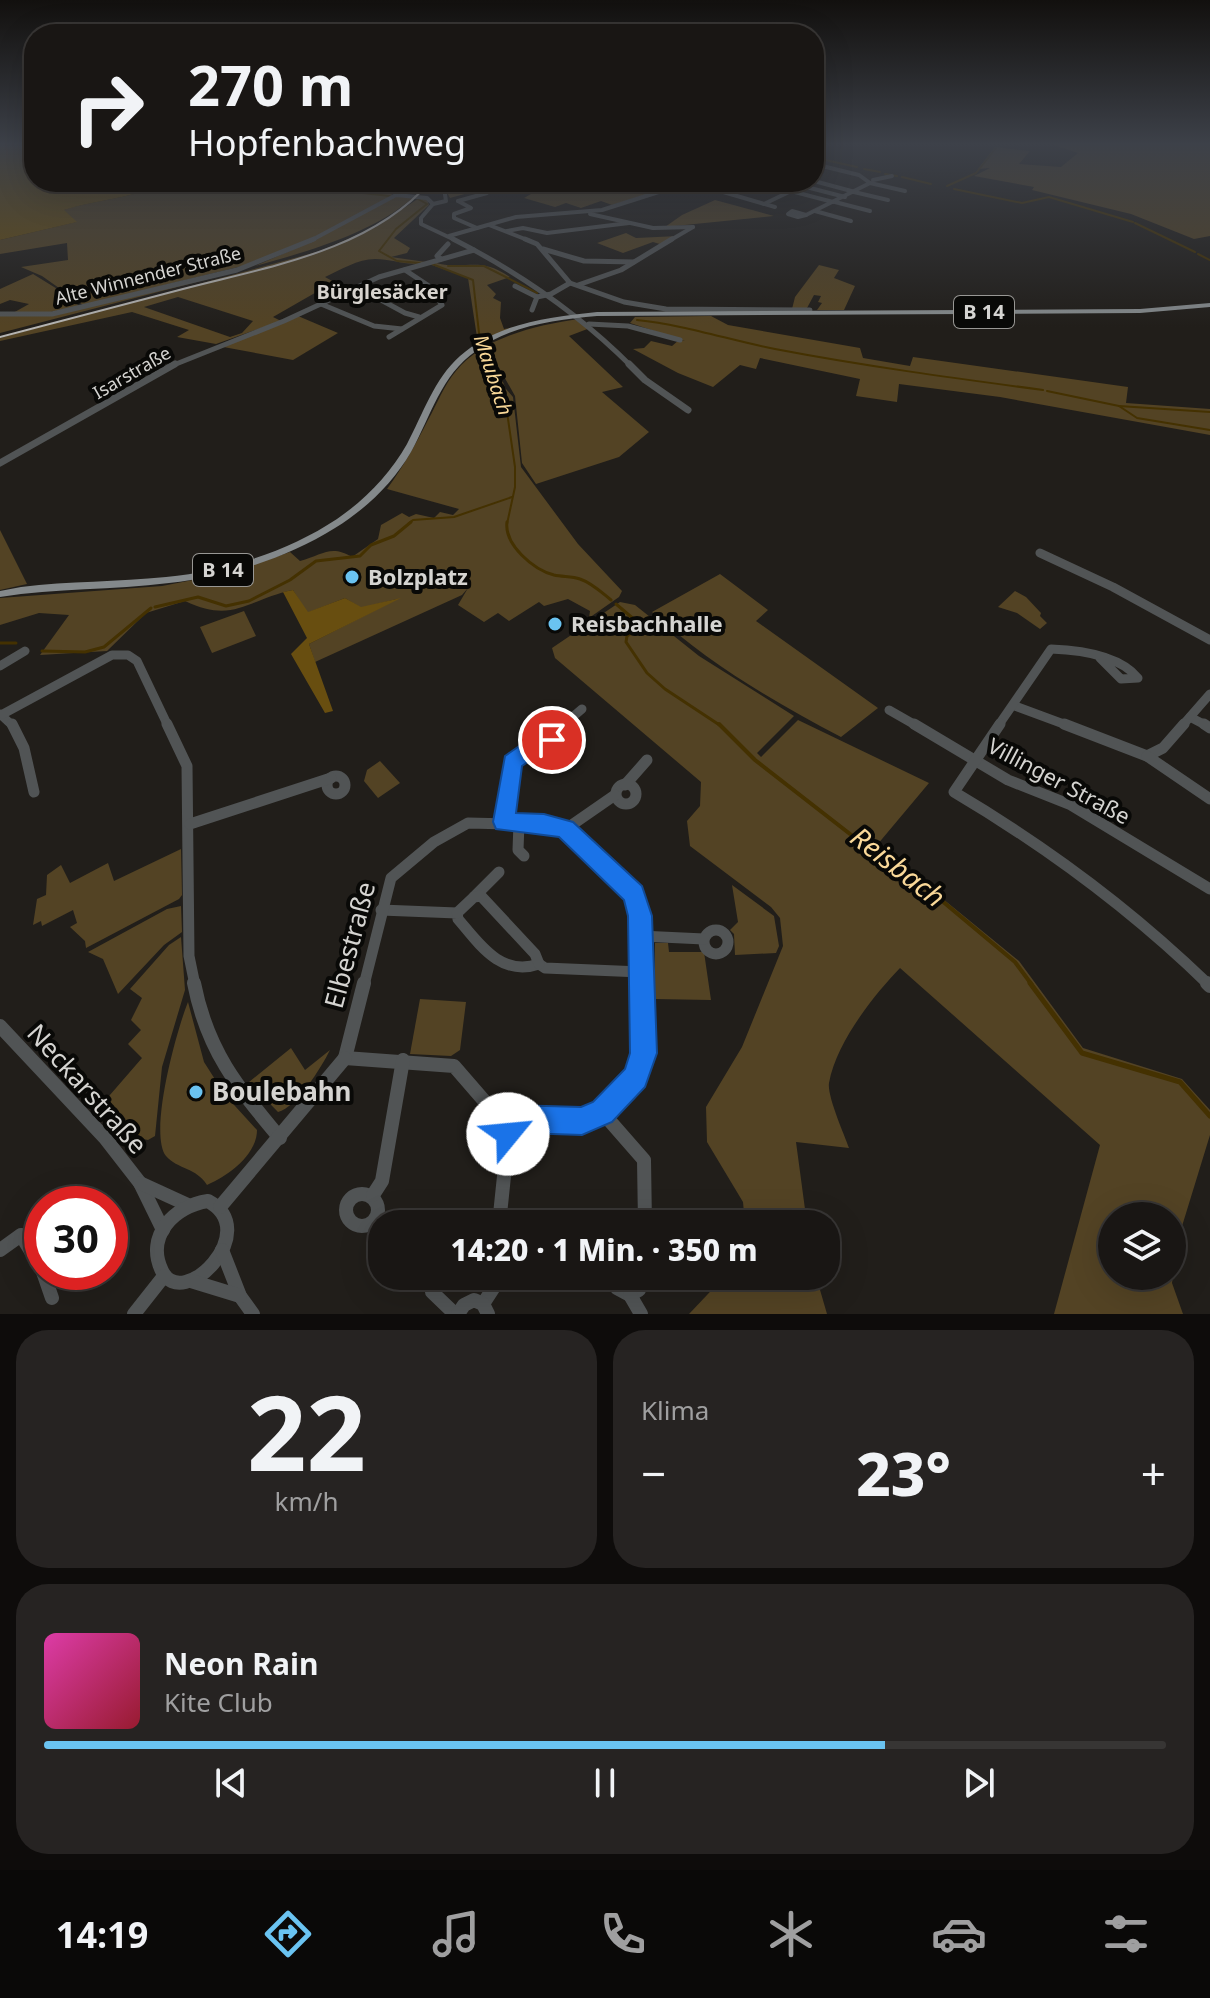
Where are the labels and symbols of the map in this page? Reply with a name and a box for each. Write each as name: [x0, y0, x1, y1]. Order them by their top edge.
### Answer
street label: Alte Winnender Straße: [52, 240, 243, 310]
district label: Bürglesäcker: [316, 278, 448, 305]
road number: B 14: [954, 296, 1014, 328]
water label: Maubach: [468, 331, 519, 419]
street label: Isarstraße: [88, 340, 175, 404]
road number: B 14: [193, 554, 253, 586]
place label: Bolzplatz: [368, 561, 468, 591]
marker: Bolzplatz: [343, 568, 361, 586]
place label: Reisbachhalle: [571, 608, 723, 638]
marker: Reisbachhalle: [546, 615, 564, 633]
pin: [518, 706, 586, 774]
street label: Villinger Straße: [983, 730, 1136, 830]
water label: Reisbach: [843, 817, 954, 915]
street label: Elbestraße: [315, 878, 383, 1012]
street label: Neckarstraße: [20, 1015, 156, 1161]
place label: Boulebahn: [212, 1073, 352, 1109]
marker: Boulebahn: [187, 1083, 205, 1101]
position arrow: [466, 1092, 550, 1176]
speed limit sign: 30: [24, 1186, 128, 1290]

